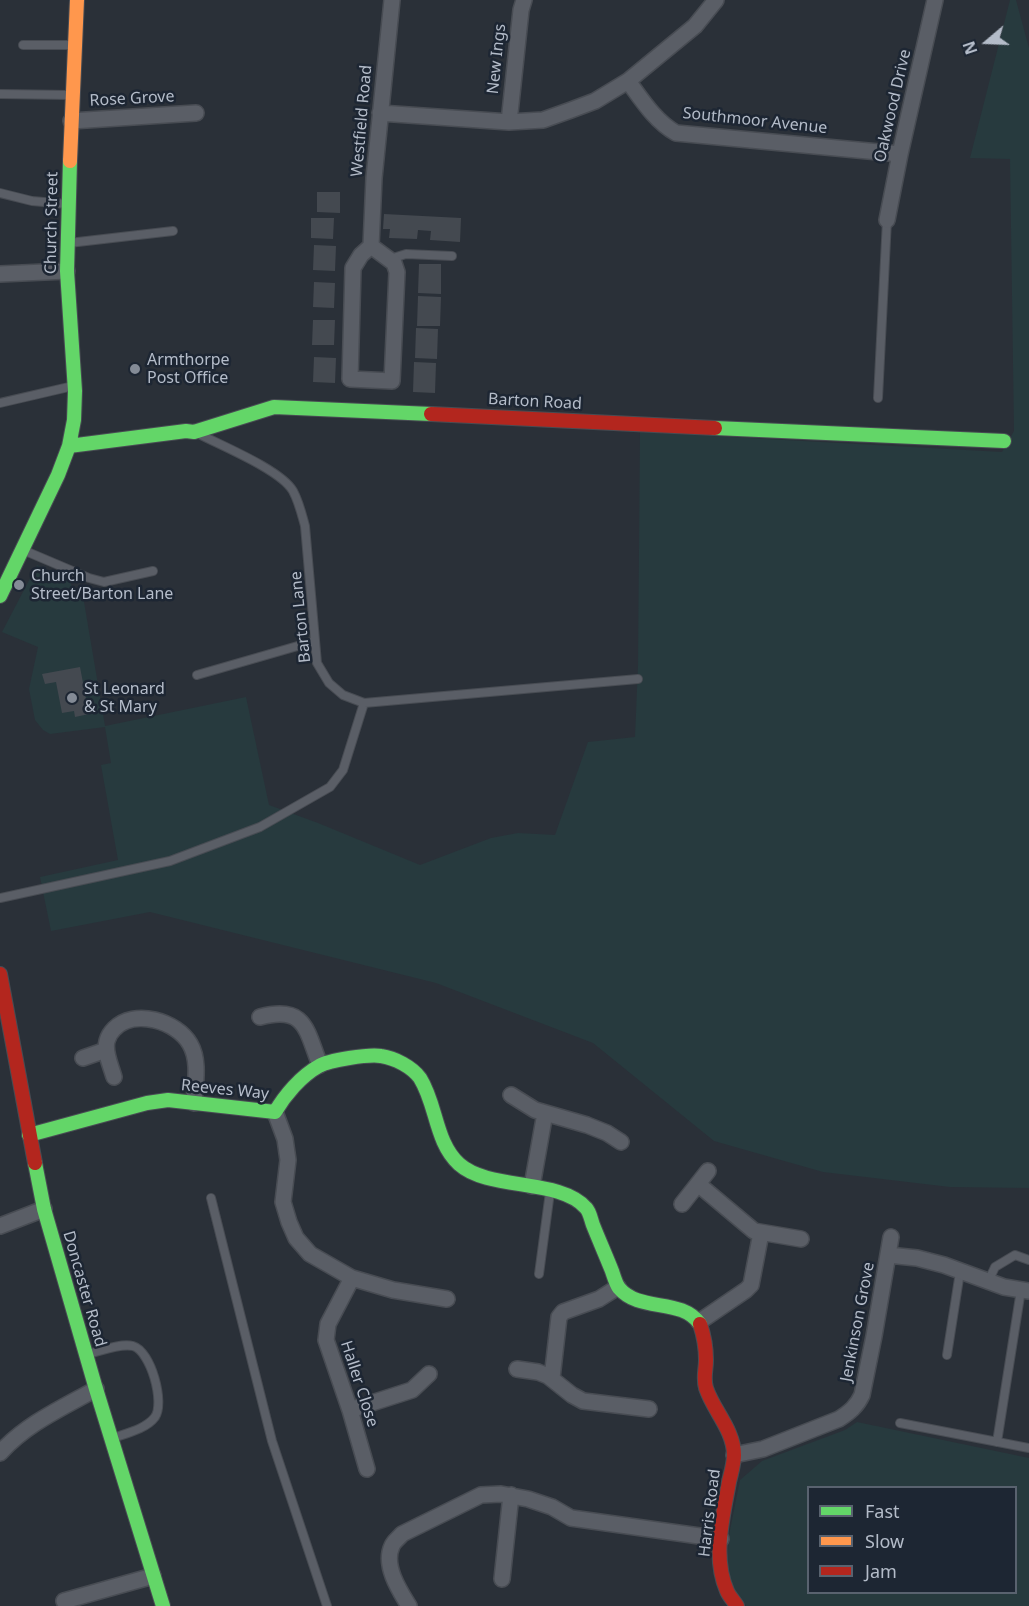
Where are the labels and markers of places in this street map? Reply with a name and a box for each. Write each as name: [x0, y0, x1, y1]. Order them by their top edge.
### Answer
place label: Armthorpe Post Office: [147, 350, 230, 388]
marker: Armthorpe Post Office: [128, 362, 142, 376]
place label: Church Street/Barton Lane: [31, 566, 173, 604]
marker: Church Street/Barton Lane: [12, 578, 26, 592]
place label: St Leonard & St Mary: [84, 679, 165, 717]
marker: St Leonard & St Mary: [65, 691, 79, 705]

